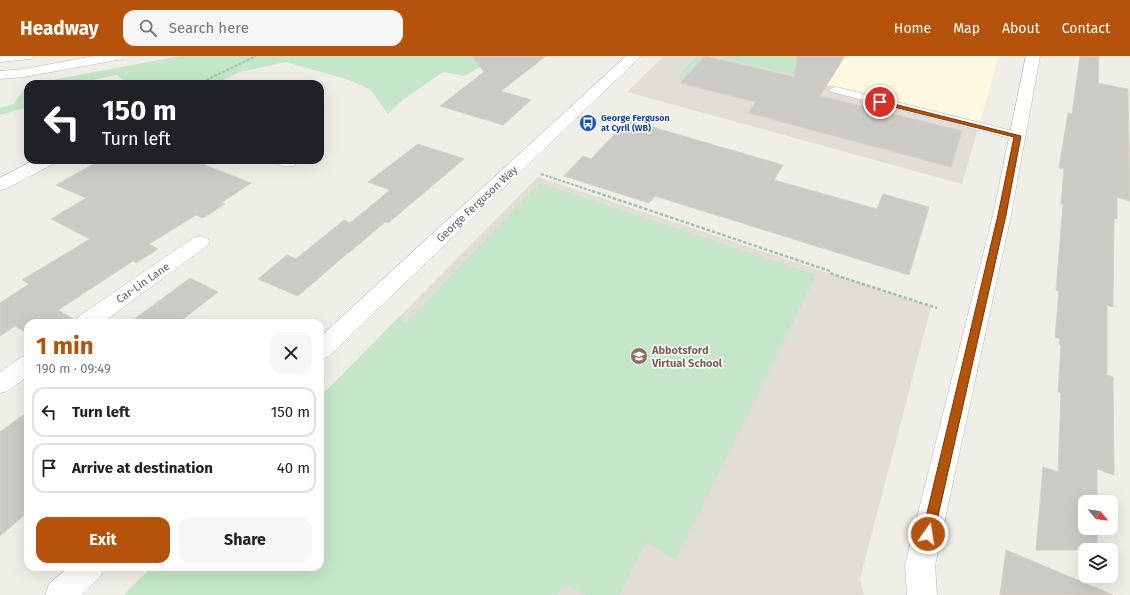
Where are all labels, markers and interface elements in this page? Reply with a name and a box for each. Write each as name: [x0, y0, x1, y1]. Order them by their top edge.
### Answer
search box: [123, 10, 403, 46]
text: Headway: [20, 17, 99, 40]
icon: search: [137, 17, 159, 39]
text: Search here: [169, 19, 249, 37]
text: Home: [894, 20, 931, 37]
text: Map: [953, 20, 980, 37]
text: About: [1002, 20, 1040, 37]
text: Contact: [1062, 20, 1110, 37]
pin: [863, 85, 897, 119]
icon: arrive: [869, 91, 891, 113]
text: 150 m: [102, 94, 177, 127]
icon: left: [36, 96, 88, 148]
bus stop icon: George Ferguson at Cyril (WB): [578, 113, 598, 133]
place label: George Ferguson at Cyril (WB): [601, 113, 670, 133]
text: Turn left: [102, 128, 171, 150]
street label: George Ferguson Way: [434, 163, 521, 245]
street label: Car-Lin Lane: [114, 260, 172, 306]
text: 1 min: [36, 332, 94, 360]
button: close: [270, 332, 312, 374]
place label: Abbotsford Virtual School: [651, 344, 723, 370]
school or university icon: Abbotsford Virtual School: [629, 346, 649, 366]
text: 190 m · 09:49: [36, 361, 111, 376]
icon: left: [38, 401, 60, 423]
text: Turn left: [72, 403, 130, 421]
text: 150 m: [271, 403, 310, 421]
icon: arrive: [38, 457, 60, 479]
text: Arrive at destination: [72, 459, 213, 477]
text: 40 m: [277, 459, 310, 477]
north arrow: [1078, 495, 1118, 535]
map controls: [1078, 495, 1118, 583]
position arrow: [907, 513, 949, 555]
button: Exit: [36, 517, 170, 563]
button: Share: [178, 517, 312, 563]
button: layers: [1078, 543, 1118, 583]

